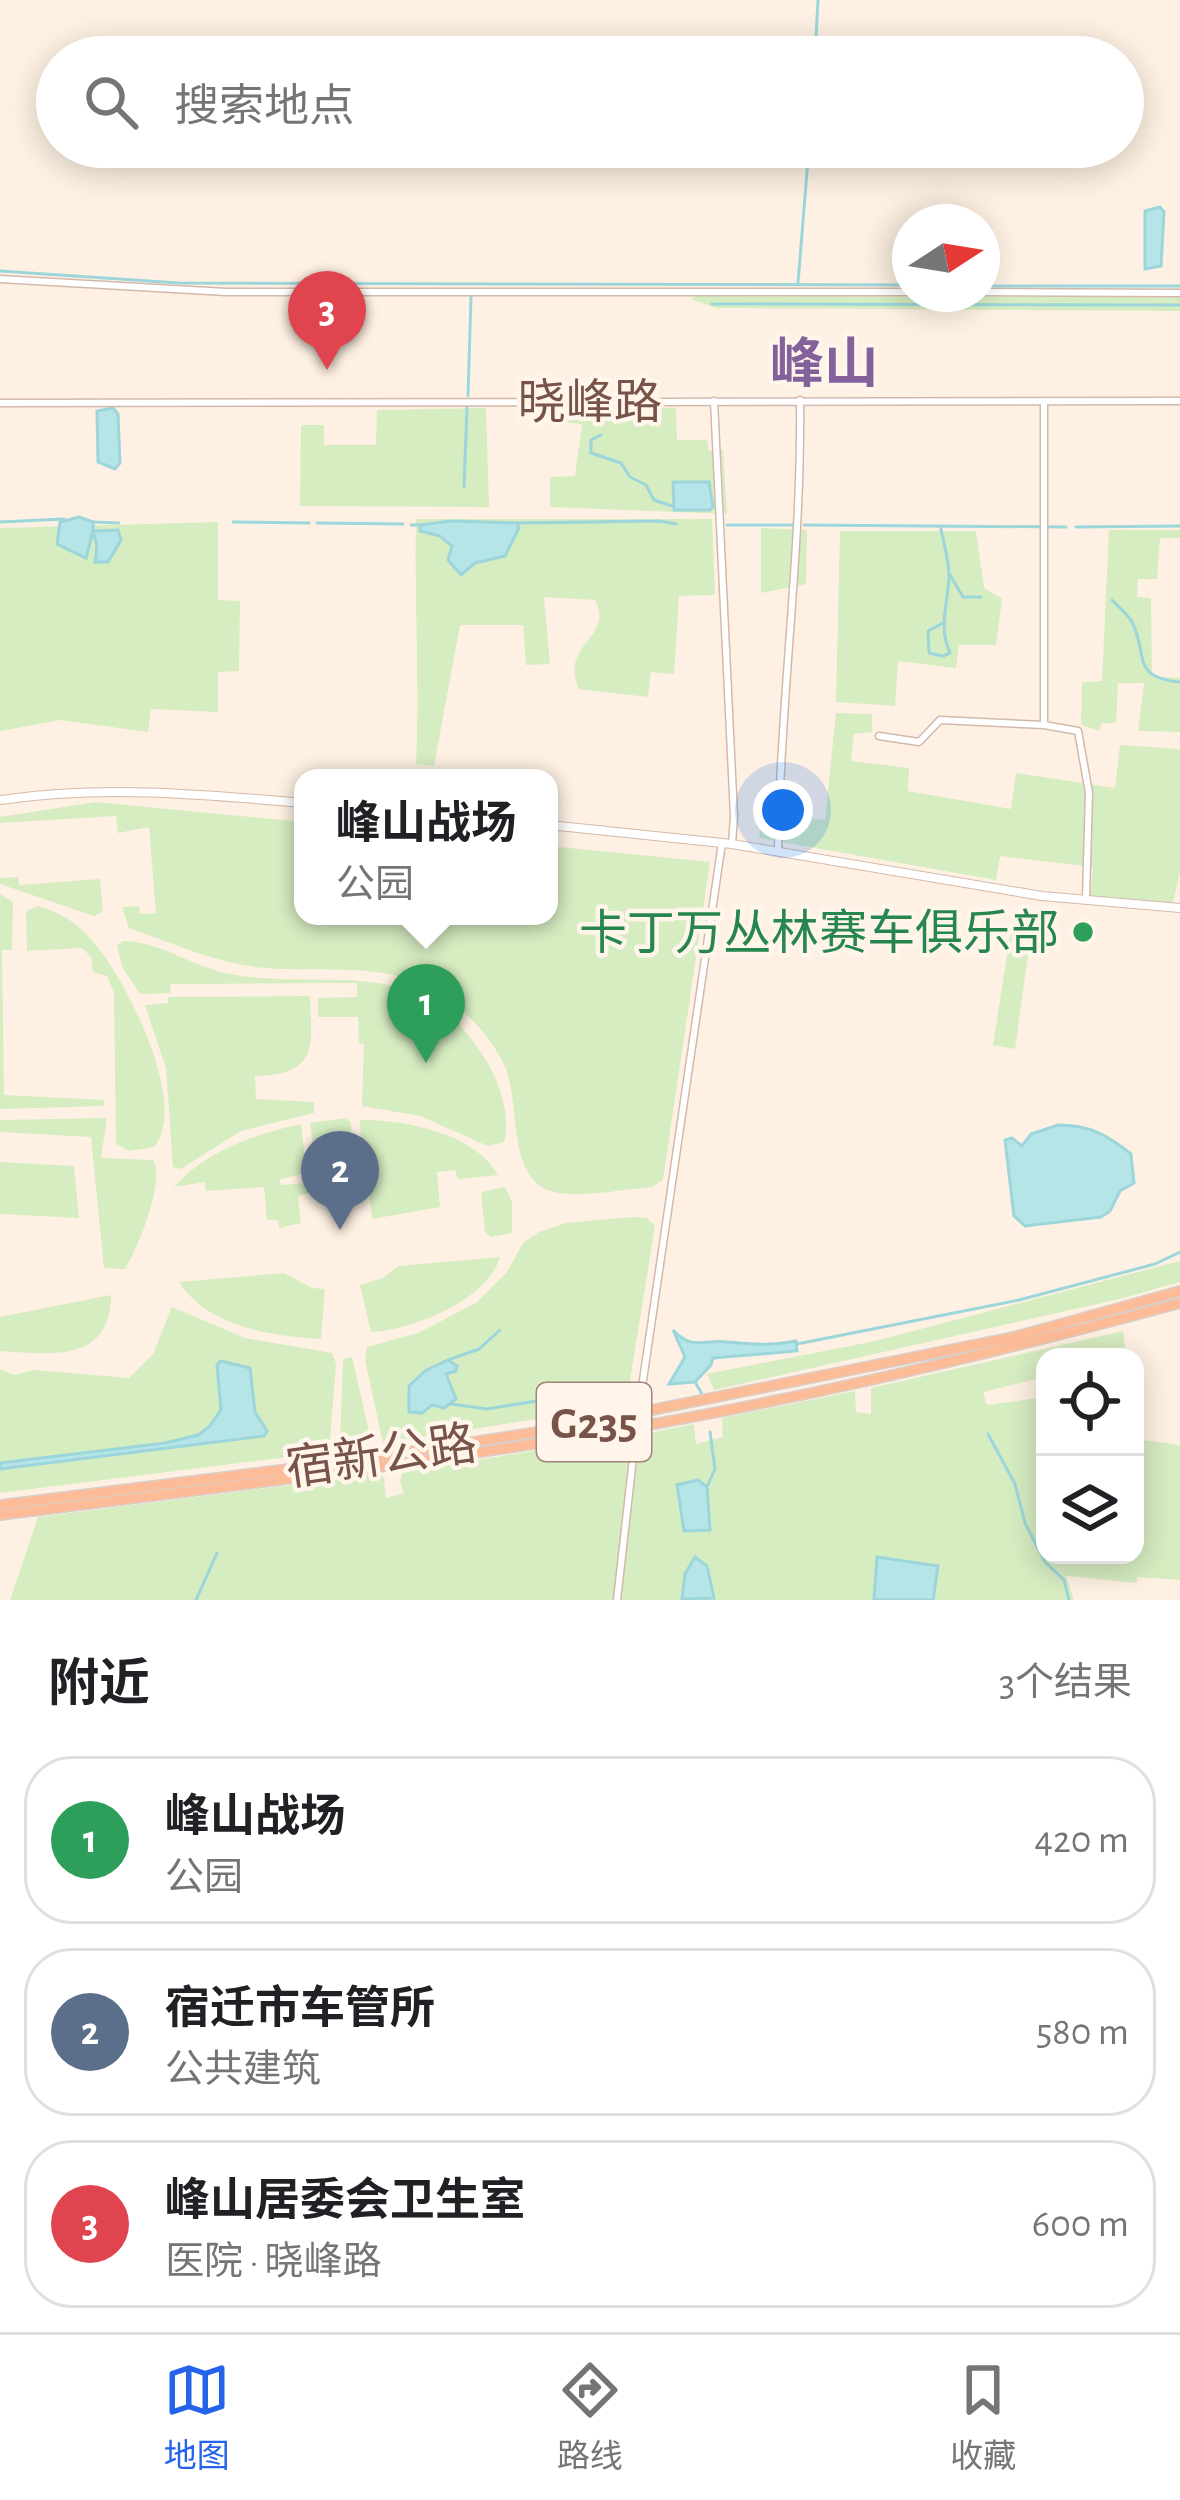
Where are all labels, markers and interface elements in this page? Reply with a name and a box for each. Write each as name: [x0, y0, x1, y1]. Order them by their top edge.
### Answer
search box: [36, 36, 1144, 168]
icon: search: [78, 69, 144, 135]
text: 搜索地点: [174, 85, 354, 130]
north arrow: [892, 204, 1000, 312]
pin: 3: [288, 271, 366, 370]
district label: 峰山: [770, 335, 878, 393]
street label: 晓峰路: [518, 377, 662, 428]
popup: [294, 769, 558, 925]
your location: [753, 780, 813, 840]
text: 峰山战场: [336, 802, 516, 847]
text: 公园: [336, 866, 414, 905]
place label: 卡丁万丛林赛车俱乐部: [579, 908, 1059, 959]
marker: 卡丁万丛林赛车俱乐部: [1070, 919, 1096, 945]
pin: 1: [387, 964, 465, 1063]
pin: 2: [301, 1131, 379, 1230]
map controls: [1036, 1348, 1144, 1564]
button: locate: [1036, 1348, 1144, 1456]
road number: G235: [537, 1383, 651, 1461]
street label: 宿新公路: [283, 1418, 480, 1495]
button: layers: [1036, 1456, 1144, 1564]
text: 附近: [48, 1659, 150, 1710]
text: 3个结果: [999, 1664, 1132, 1703]
text: 峰山战场: [165, 1795, 345, 1840]
text: 1: [83, 1821, 97, 1860]
text: 420 m: [1034, 1821, 1129, 1860]
text: 公园: [165, 1859, 243, 1898]
text: 宿迁市车管所: [165, 1987, 435, 2032]
text: 2: [81, 2013, 99, 2052]
text: 580 m: [1036, 2013, 1129, 2052]
text: 公共建筑: [165, 2051, 321, 2090]
text: 峰山居委会卫生室: [165, 2179, 525, 2224]
text: 3: [82, 2205, 98, 2244]
text: 600 m: [1032, 2205, 1129, 2244]
text: 医院 · 晓峰路: [165, 2243, 382, 2282]
tab: 地图: [164, 2357, 230, 2478]
tab: 路线: [557, 2357, 623, 2478]
tab: 收藏: [950, 2357, 1016, 2478]

